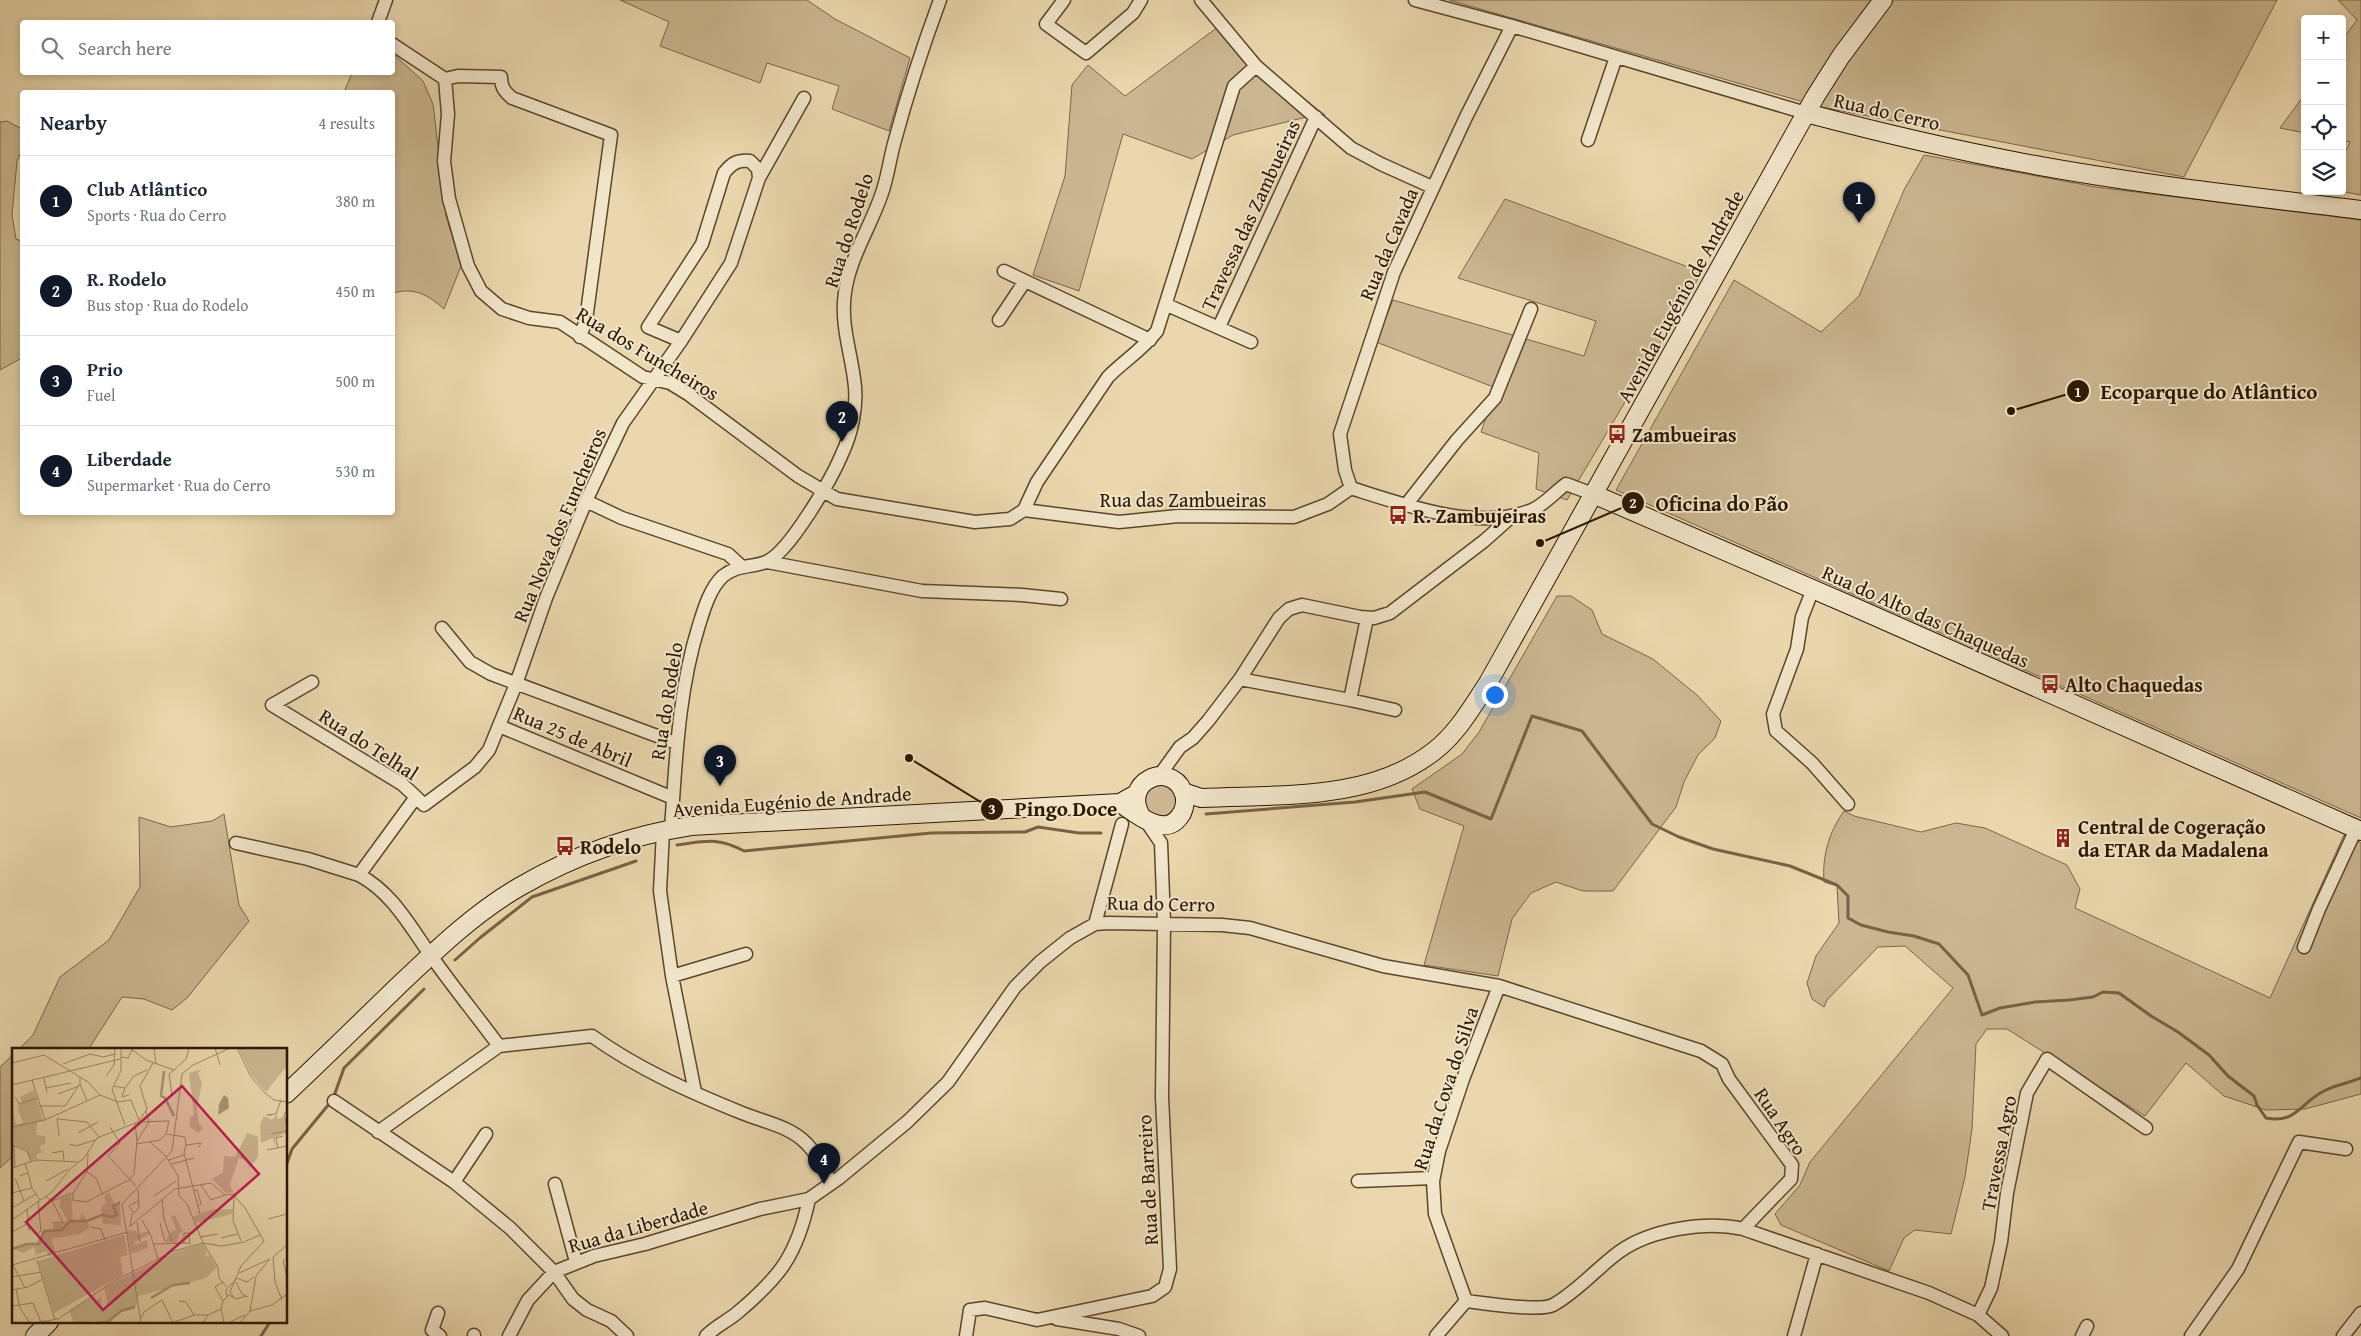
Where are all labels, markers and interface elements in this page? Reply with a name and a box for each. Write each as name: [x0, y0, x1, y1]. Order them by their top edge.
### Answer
map controls: [2301, 15, 2346, 195]
button: +: [2301, 15, 2346, 60]
search box: [20, 20, 395, 75]
icon: search: [38, 34, 66, 62]
text: Search here: [78, 34, 172, 62]
button: −: [2301, 60, 2346, 105]
street label: Rua do Cerro: [1831, 85, 1943, 137]
button: locate: [2301, 105, 2346, 150]
text: Nearby: [40, 107, 107, 138]
text: 4 results: [318, 111, 375, 135]
street label: Travessa das Zambueiras: [1193, 115, 1307, 315]
button: layers: [2301, 150, 2346, 195]
street label: Rua do Rodelo: [816, 169, 880, 291]
text: Club Atlântico: [87, 175, 207, 203]
pin: 1: [1843, 182, 1875, 223]
street label: Rua da Cavada: [1351, 183, 1425, 305]
street label: Avenida Eugénio de Andrade: [1609, 184, 1751, 408]
text: 1: [52, 189, 60, 213]
text: 380 m: [335, 189, 375, 213]
text: Sports · Rua do Cerro: [87, 203, 226, 227]
text: R. Rodelo: [87, 265, 166, 293]
text: 2: [52, 279, 60, 303]
text: 450 m: [335, 279, 375, 303]
text: Bus stop · Rua do Rodelo: [87, 293, 248, 317]
street label: Rua dos Funcheiros: [571, 299, 725, 407]
text: Prio: [87, 355, 123, 383]
text: 3: [52, 369, 60, 393]
text: 500 m: [335, 369, 375, 393]
callout: Ecoparque do Atlântico: [2065, 373, 2328, 409]
text: Ecoparque do Atlântico: [2100, 376, 2318, 407]
text: 1: [2074, 381, 2082, 402]
text: Fuel: [87, 383, 115, 407]
pin: 2: [826, 401, 858, 442]
place label: Zambueiras: [1632, 420, 1737, 449]
street label: Rua Nova dos Funcheiros: [505, 423, 613, 627]
bus stop icon: Zambueiras: [1606, 423, 1628, 445]
text: Liberdade: [87, 445, 172, 473]
text: 4: [52, 459, 60, 483]
text: 530 m: [335, 459, 375, 483]
text: Supermarket · Rua do Cerro: [87, 473, 271, 497]
street label: Rua das Zambueiras: [1100, 485, 1266, 514]
callout: Oficina do Pão: [1621, 485, 1799, 521]
text: Oficina do Pão: [1655, 488, 1789, 519]
text: 2: [1629, 492, 1637, 513]
place label: R. Zambujeiras: [1413, 501, 1546, 530]
bus stop icon: R. Zambujeiras: [1387, 504, 1409, 526]
street label: Rua do Alto das Chaquedas: [1818, 557, 2034, 675]
street label: Rua do Rodelo: [642, 640, 690, 762]
place label: Alto Chaquedas: [2065, 670, 2203, 699]
bus stop icon: Alto Chaquedas: [2039, 673, 2061, 695]
your location: [1482, 682, 1508, 708]
street label: Rua 25 de Abril: [509, 698, 637, 774]
street label: Rua do Telhal: [314, 701, 425, 787]
pin: 3: [704, 745, 736, 786]
street label: Avenida Eugénio de Andrade: [672, 778, 912, 824]
callout: Pingo Doce: [980, 791, 1128, 827]
text: Pingo Doce: [1015, 793, 1117, 824]
text: 3: [988, 798, 996, 819]
place label: Central de Cogeração da ETAR da Madalena: [2078, 812, 2269, 864]
building icon: Central de Cogeração da ETAR da Madalena: [2052, 827, 2074, 849]
place label: Rodelo: [580, 832, 642, 861]
bus stop icon: Rodelo: [554, 835, 576, 857]
street label: Rua do Cerro: [1107, 888, 1215, 918]
street label: Rua da Cova do Silva: [1405, 1002, 1485, 1173]
inset map: [12, 1048, 288, 1324]
street label: Rua Agro: [1748, 1081, 1814, 1161]
street label: Travessa Agro: [1973, 1093, 2023, 1213]
street label: Rua de Barreiro: [1129, 1114, 1165, 1246]
pin: 4: [808, 1143, 840, 1184]
street label: Rua da Liberdade: [565, 1192, 711, 1260]

